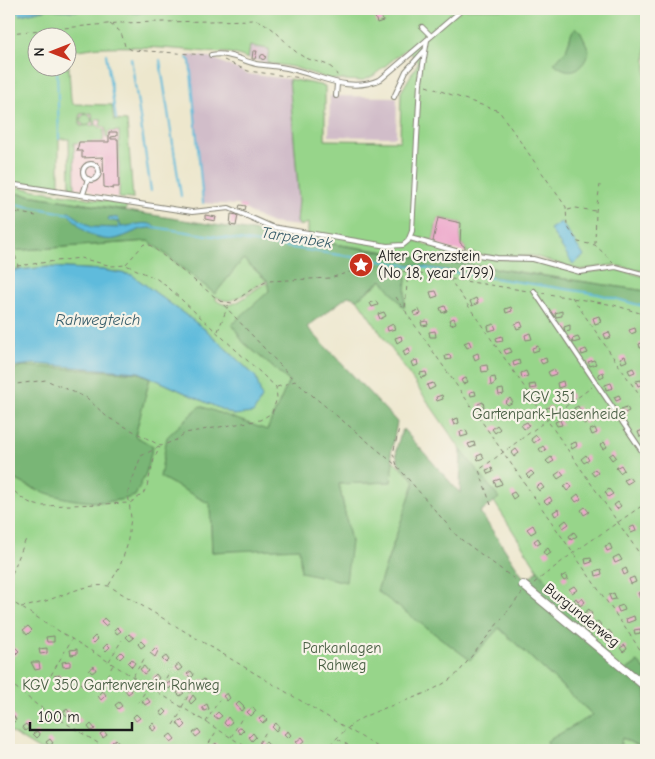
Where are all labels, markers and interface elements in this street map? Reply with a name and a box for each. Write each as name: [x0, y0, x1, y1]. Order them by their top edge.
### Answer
north arrow: [28, 28, 78, 78]
text: N: [31, 47, 48, 57]
water label: Tarpenbek: [260, 224, 334, 252]
place label: Alter Grenzstein (No 18, year 1799): [378, 247, 494, 282]
place icon: Alter Grenzstein (No 18, year 1799): [348, 252, 374, 278]
water label: Rahwegteich: [56, 311, 140, 329]
park label: KGV 351 Gartenpark-Hasenheide: [472, 388, 627, 423]
street label: Burgunderweg: [541, 579, 623, 651]
park label: Parkanlagen Rahweg: [302, 639, 382, 674]
park label: KGV 350 Gartenverein Rahweg: [22, 676, 220, 694]
scale bar: [30, 699, 132, 731]
text: 100 m: [38, 708, 80, 726]

